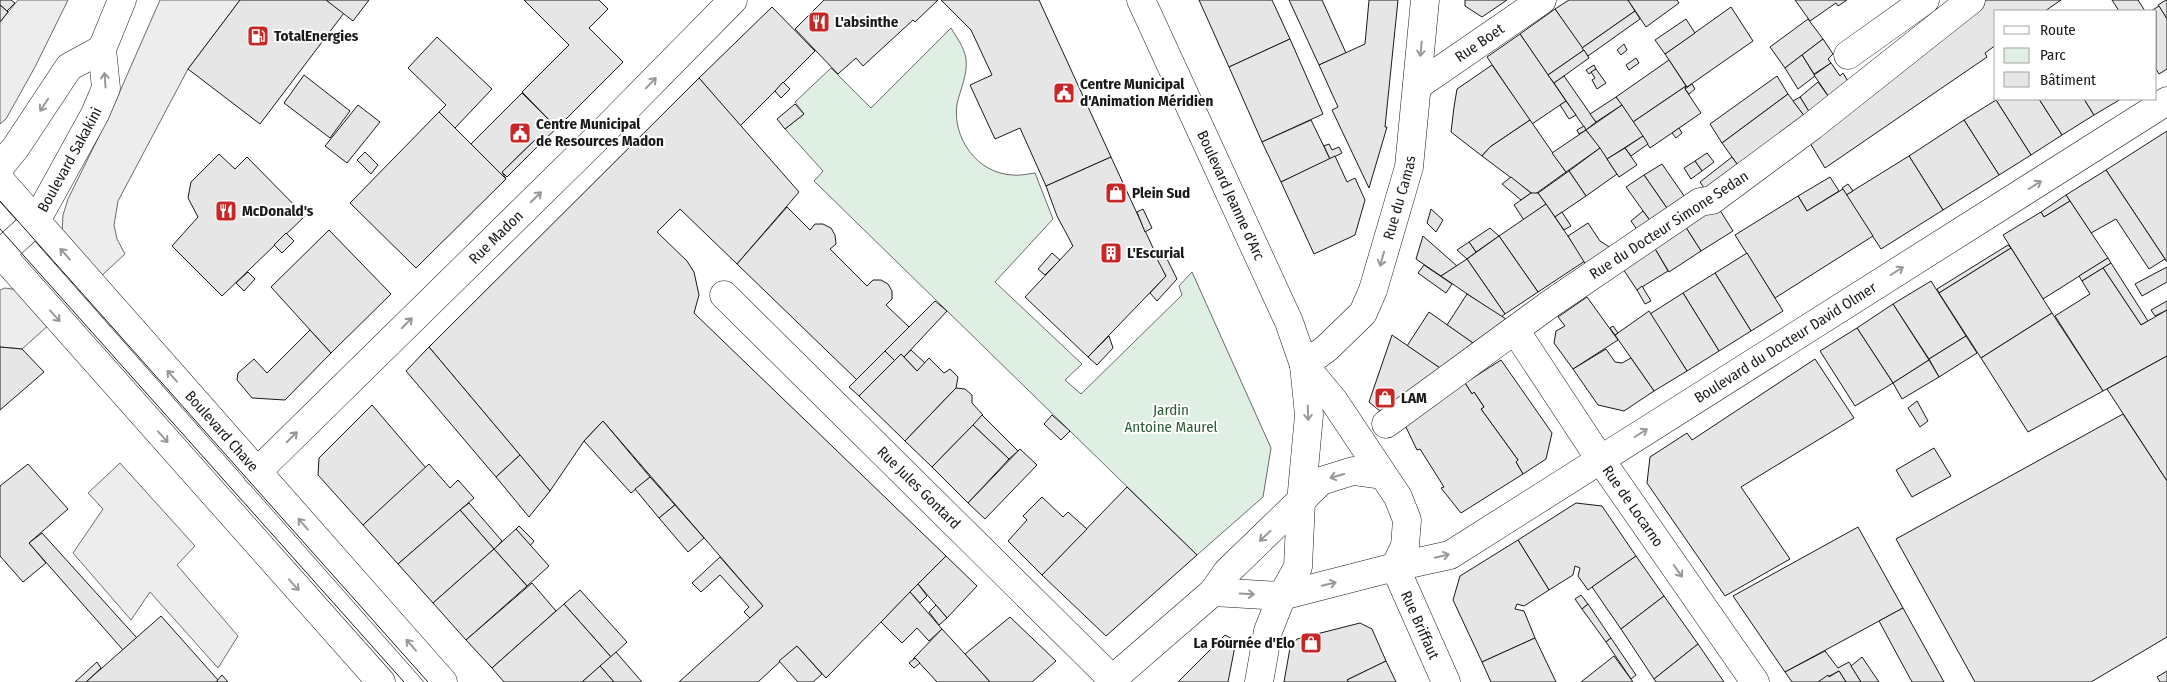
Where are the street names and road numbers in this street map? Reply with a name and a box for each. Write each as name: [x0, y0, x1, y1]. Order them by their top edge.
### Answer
street label: Rue Boet: [1452, 20, 1508, 66]
street label: Boulevard Sakakini: [34, 105, 106, 215]
street label: Boulevard Jeanne d'Arc: [1193, 128, 1269, 264]
street label: Rue du Camas: [1379, 155, 1419, 242]
street label: Rue du Docteur Simone Sedan: [1586, 167, 1752, 283]
street label: Rue Madon: [465, 207, 527, 268]
street label: Boulevard du Docteur David Olmer: [1691, 278, 1880, 407]
street label: Boulevard Chave: [181, 387, 262, 475]
street label: Rue Jules Gontard: [873, 443, 964, 533]
street label: Rue de Locarno: [1598, 462, 1667, 550]
street label: Rue Briffaut: [1397, 588, 1443, 662]

